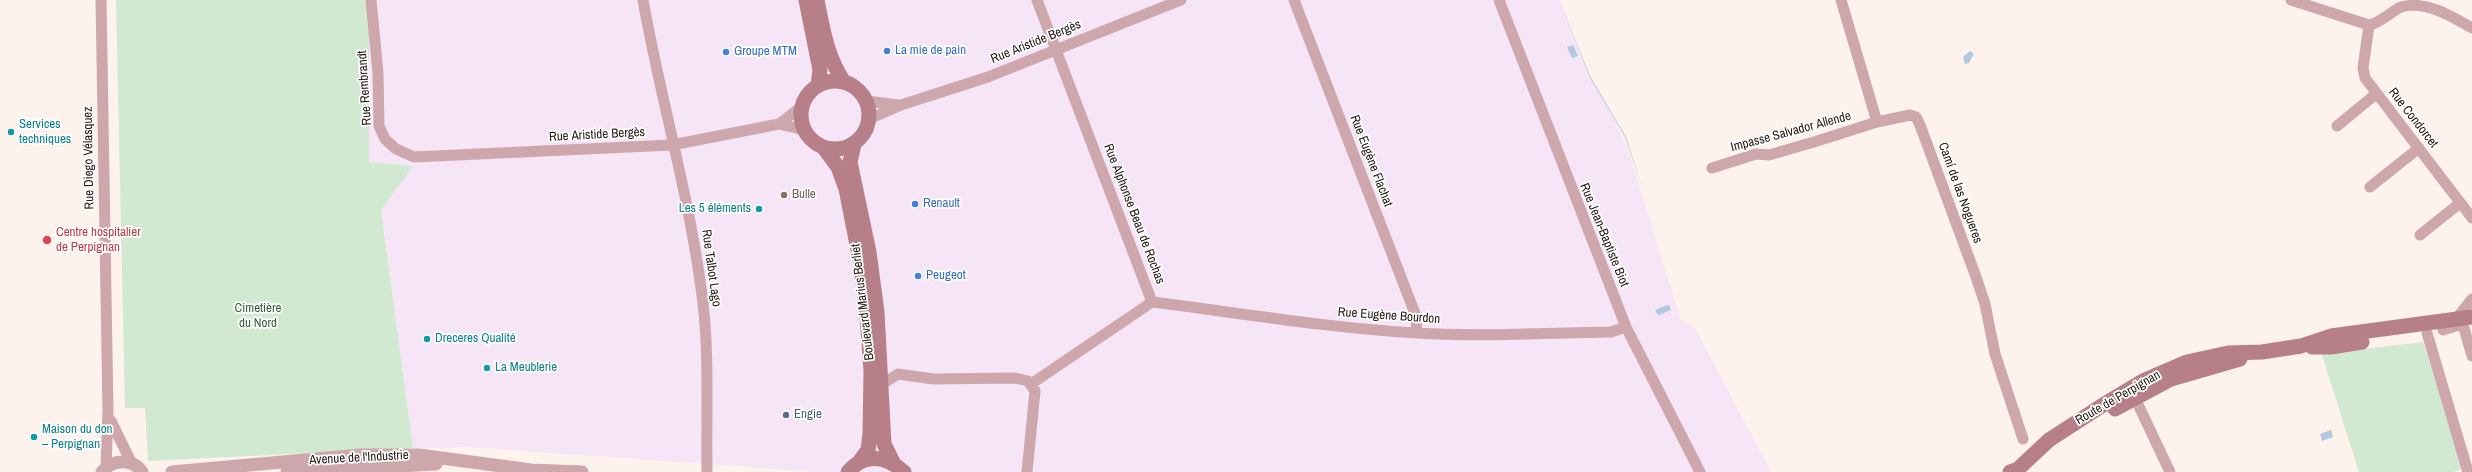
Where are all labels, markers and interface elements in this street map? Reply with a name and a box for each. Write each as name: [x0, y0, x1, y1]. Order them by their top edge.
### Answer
street label: Rue Aristide Bergès: [989, 17, 1083, 67]
place label: La mie de pain: [895, 43, 966, 59]
place label: Groupe MTM: [734, 44, 797, 60]
marker: La mie de pain: [882, 46, 892, 56]
marker: Groupe MTM: [721, 47, 731, 57]
street label: Rue Rembrandt: [355, 50, 375, 126]
street label: Rue Condorcet: [2385, 85, 2441, 151]
street label: Rue Diego Vélasquez: [80, 106, 98, 210]
street label: Impasse Salvador Allende: [1729, 108, 1853, 156]
street label: Rue Eugène Flachat: [1346, 113, 1396, 209]
place label: Services techniques: [19, 117, 71, 148]
street label: Rue Aristide Bergès: [549, 125, 645, 145]
marker: Services techniques: [6, 127, 16, 137]
street label: Camí de las Nogueres: [1935, 141, 1985, 245]
street label: Rue Alphonse Beau de Rochas: [1100, 142, 1168, 286]
street label: Rue Jean-Baptiste Biot: [1576, 181, 1632, 289]
place label: Bulle: [792, 187, 816, 203]
marker: Bulle: [779, 190, 789, 200]
place label: Renault: [923, 196, 960, 212]
marker: Renault: [910, 199, 920, 209]
place label: Les 5 éléments: [679, 201, 751, 217]
marker: Les 5 éléments: [754, 204, 764, 214]
place label: Centre hospitalier de Perpignan: [56, 225, 141, 256]
street label: Rue Talbot Lago: [698, 228, 724, 308]
marker: Centre hospitalier de Perpignan: [41, 234, 53, 246]
street label: Boulevard Marius Berliet: [848, 243, 878, 361]
place label: Peugeot: [926, 268, 966, 284]
marker: Peugeot: [913, 271, 923, 281]
park label: Cimetière du Nord: [235, 301, 281, 332]
street label: Rue Eugène Bourdon: [1337, 305, 1441, 327]
place label: Dreceres Qualité: [435, 331, 516, 347]
marker: Dreceres Qualité: [422, 334, 432, 344]
place label: La Meublerie: [495, 360, 557, 376]
marker: La Meublerie: [482, 363, 492, 373]
street label: Route de Perpignan: [2073, 367, 2163, 429]
place label: Engie: [794, 407, 822, 423]
marker: Engie: [781, 410, 791, 420]
place label: Maison du don – Perpignan: [42, 422, 113, 453]
marker: Maison du don – Perpignan: [29, 432, 39, 442]
street label: Avenue de l'Industrie: [309, 448, 409, 468]

